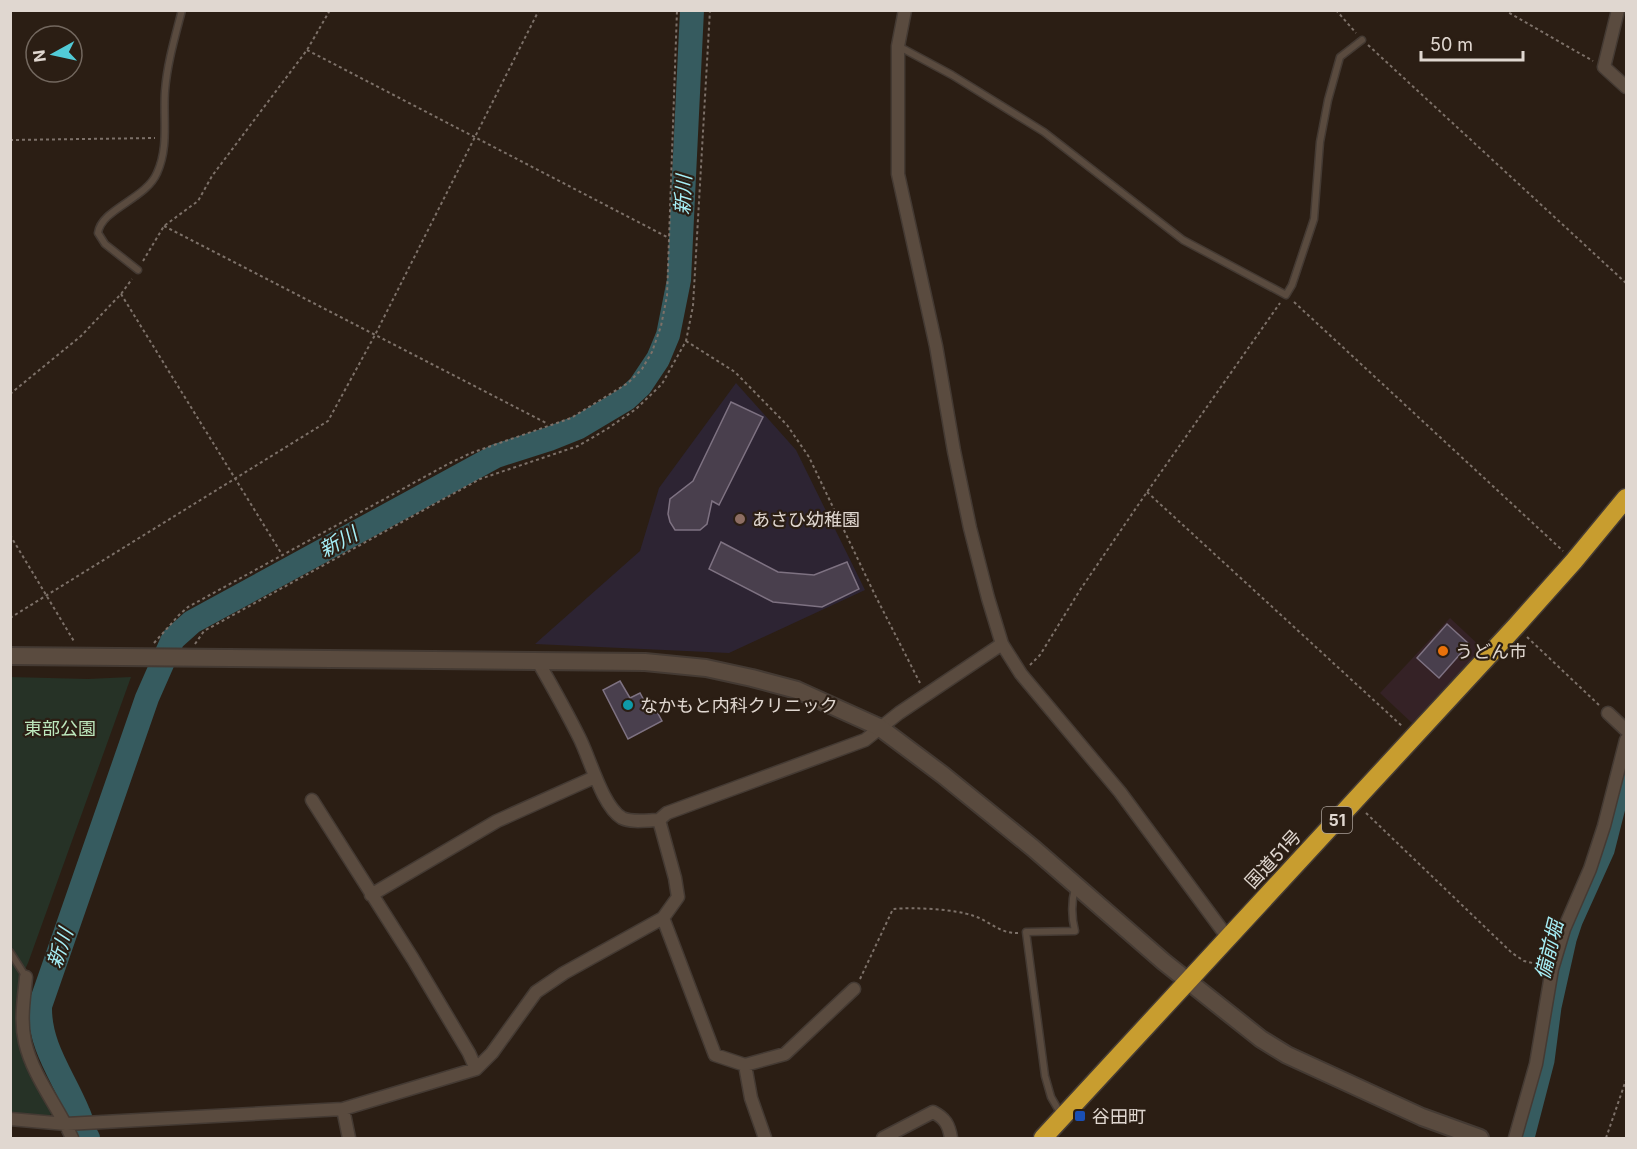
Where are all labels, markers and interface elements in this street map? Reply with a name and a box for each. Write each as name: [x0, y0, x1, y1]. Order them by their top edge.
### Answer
north arrow: [24, 24, 84, 84]
scale bar: [1421, 24, 1523, 62]
text: 50 m: [1430, 34, 1473, 55]
text: N: [28, 49, 50, 64]
water label: 新川: [670, 172, 696, 216]
place label: あさひ幼稚園: [752, 509, 860, 530]
marker: あさひ幼稚園: [733, 512, 747, 526]
water label: 新川: [315, 521, 363, 562]
place label: うどん市: [1455, 641, 1527, 662]
marker: うどん市: [1436, 644, 1450, 658]
place label: なかもと内科クリニック: [640, 695, 838, 716]
marker: なかもと内科クリニック: [621, 698, 635, 712]
park label: 東部公園: [24, 718, 96, 739]
road number: 51: [1322, 807, 1352, 833]
street label: 国道51号: [1241, 825, 1305, 893]
water label: 備前堀: [1530, 915, 1569, 982]
water label: 新川: [42, 923, 79, 971]
place label: 谷田町: [1092, 1106, 1146, 1127]
marker: 谷田町: [1073, 1109, 1087, 1123]

